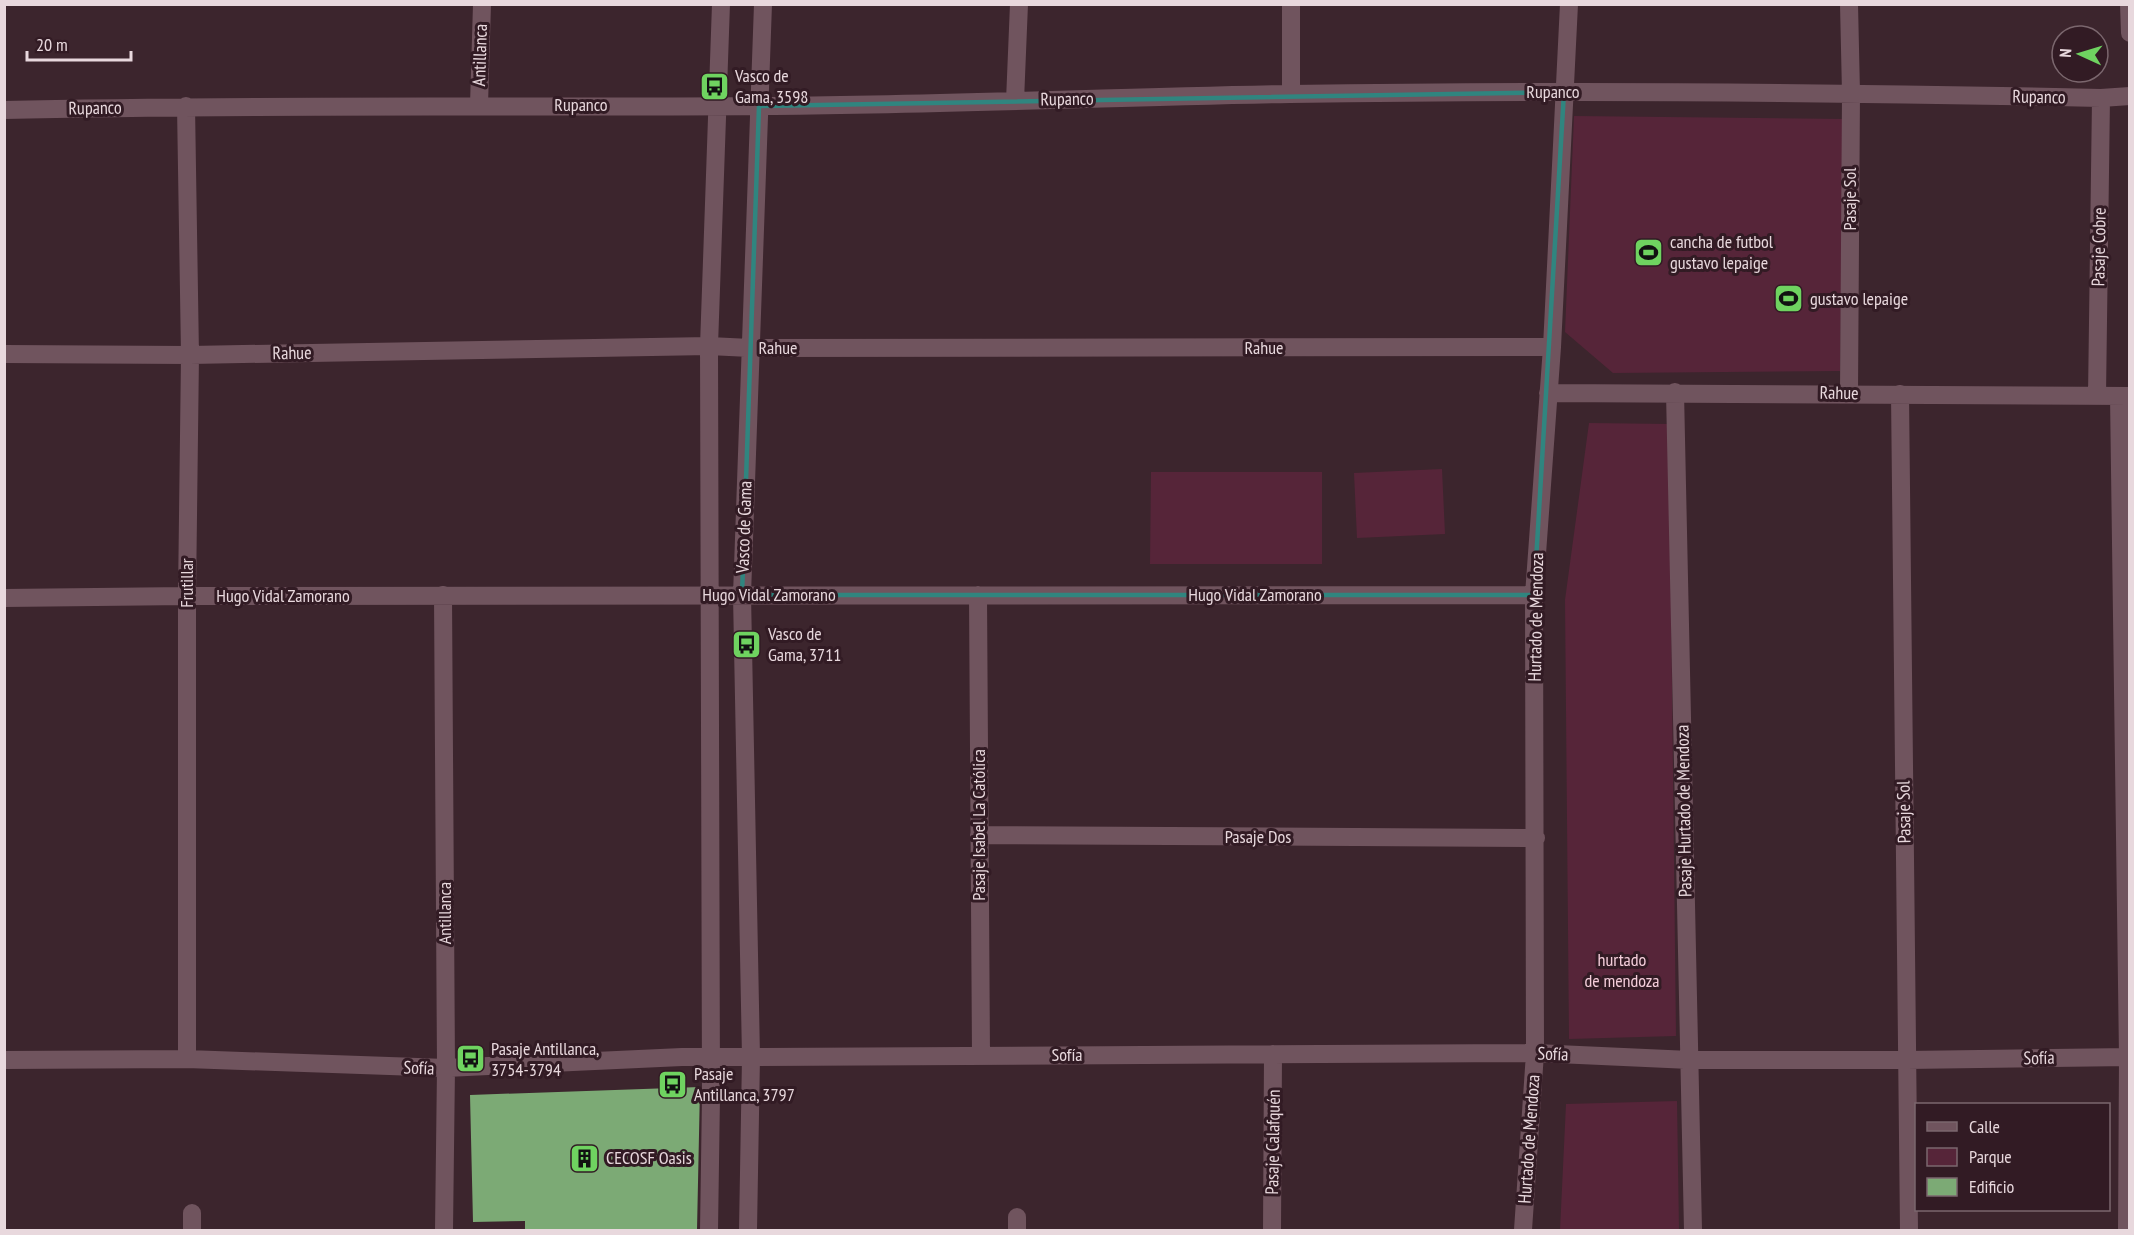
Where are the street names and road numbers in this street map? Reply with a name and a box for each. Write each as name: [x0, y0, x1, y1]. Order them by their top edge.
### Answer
street label: Antillanca: [467, 23, 492, 87]
street label: Rupanco: [1526, 80, 1580, 103]
street label: Rupanco: [2012, 85, 2066, 108]
street label: Rupanco: [1040, 87, 1094, 110]
street label: Rupanco: [554, 93, 608, 116]
street label: Rupanco: [68, 96, 122, 119]
street label: Pasaje Sol: [1838, 167, 1861, 230]
street label: Pasaje Cobre: [2086, 207, 2111, 287]
street label: Rahue: [758, 336, 798, 359]
street label: Rahue: [1244, 336, 1284, 359]
street label: Rahue: [272, 341, 312, 364]
street label: Rahue: [1819, 381, 1859, 404]
street label: Vasco de Gama: [730, 480, 757, 575]
street label: Hurtado de Mendoza: [1523, 552, 1548, 682]
street label: Frutillar: [175, 558, 198, 608]
street label: Hugo Vidal Zamorano: [702, 583, 836, 606]
street label: Hugo Vidal Zamorano: [1188, 583, 1322, 606]
street label: Hugo Vidal Zamorano: [216, 584, 350, 607]
street label: Pasaje Hurtado de Mendoza: [1670, 725, 1697, 897]
street label: Pasaje Isabel La Católica: [967, 749, 990, 901]
street label: Pasaje Sol: [1891, 780, 1916, 844]
street label: Pasaje Dos: [1225, 825, 1291, 848]
street label: Antillanca: [433, 882, 456, 944]
street label: Sofía: [1537, 1041, 1569, 1066]
street label: Sofía: [1051, 1043, 1083, 1066]
street label: Sofía: [2023, 1046, 2055, 1069]
street label: Sofía: [403, 1055, 435, 1080]
street label: Hurtado de Mendoza: [1513, 1074, 1544, 1204]
street label: Pasaje Calafquén: [1260, 1089, 1285, 1195]

